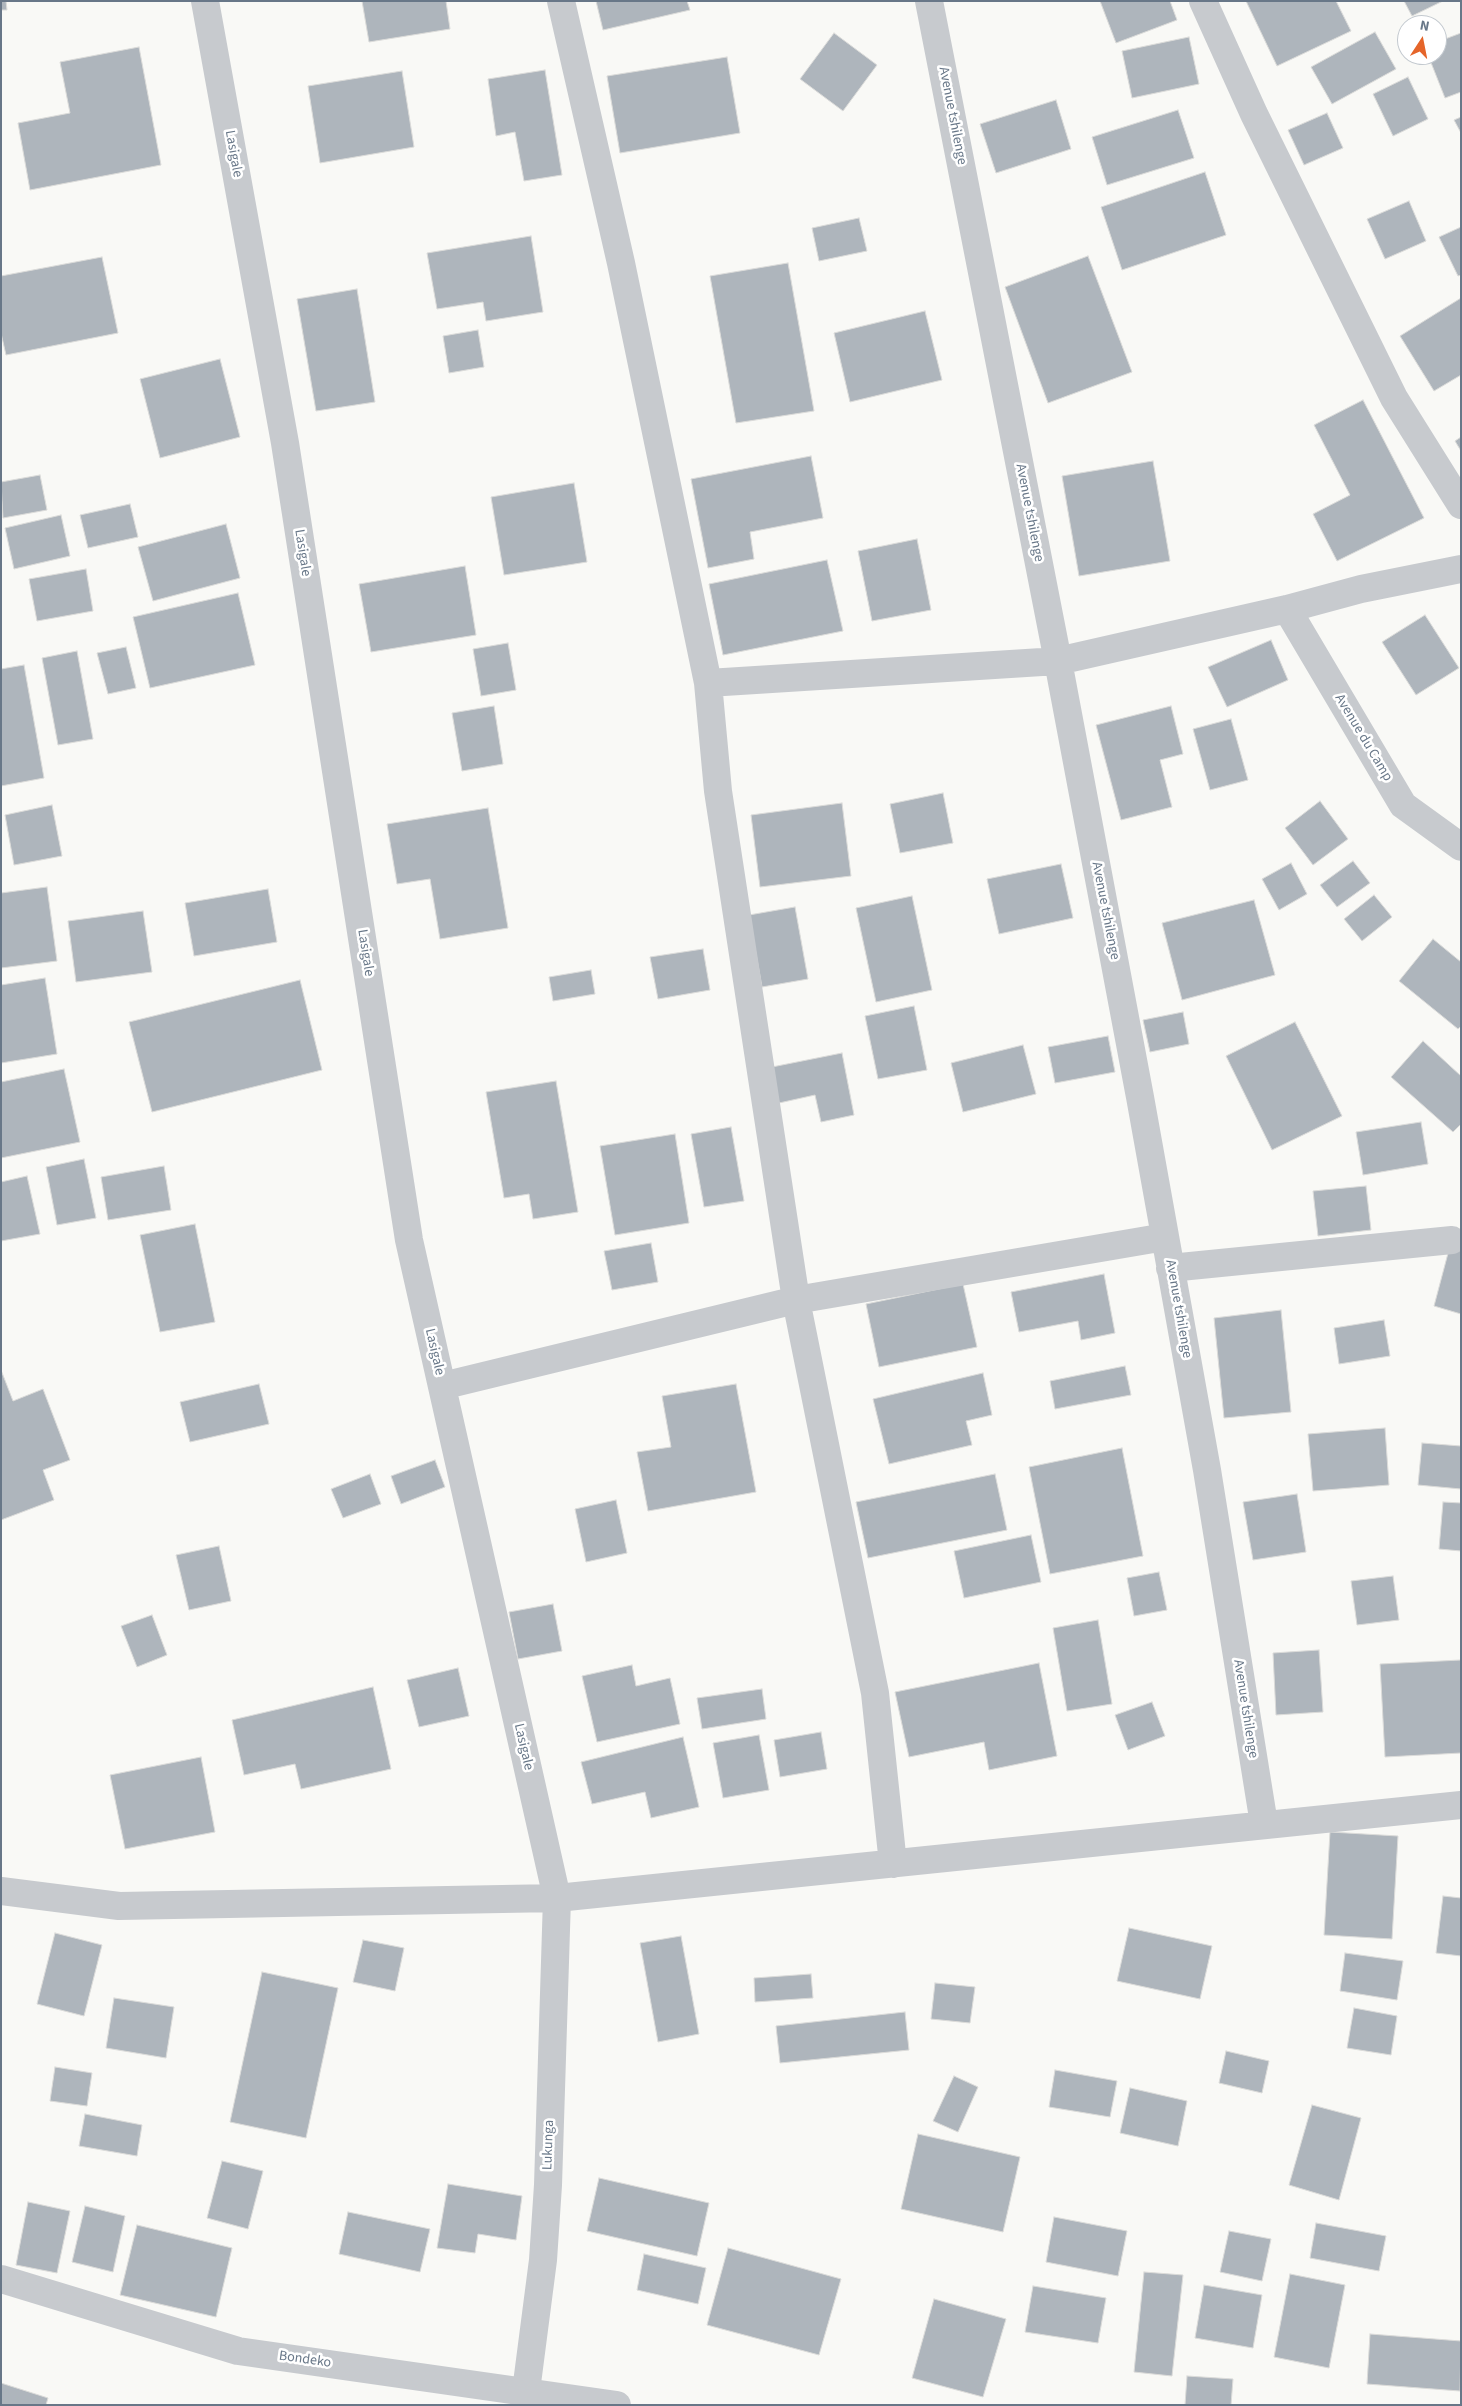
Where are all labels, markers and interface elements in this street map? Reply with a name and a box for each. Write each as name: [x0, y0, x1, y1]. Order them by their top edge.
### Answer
north arrow: [1397, 15, 1447, 65]
text: N: [1418, 16, 1431, 37]
street label: Avenue tshilenge: [934, 66, 970, 166]
street label: Lasigale: [221, 129, 245, 179]
street label: Avenue tshilenge: [1011, 463, 1047, 563]
street label: Lasigale: [290, 528, 314, 578]
street label: Avenue du Camp: [1330, 691, 1396, 785]
street label: Avenue tshilenge: [1087, 861, 1123, 961]
street label: Lasigale: [353, 928, 377, 978]
street label: Avenue tshilenge: [1161, 1259, 1195, 1359]
street label: Lasigale: [420, 1327, 448, 1377]
street label: Avenue tshilenge: [1229, 1659, 1261, 1759]
street label: Lasigale: [509, 1722, 537, 1772]
street label: Lukunga: [540, 2120, 558, 2170]
street label: Bondeko: [278, 2348, 332, 2372]

